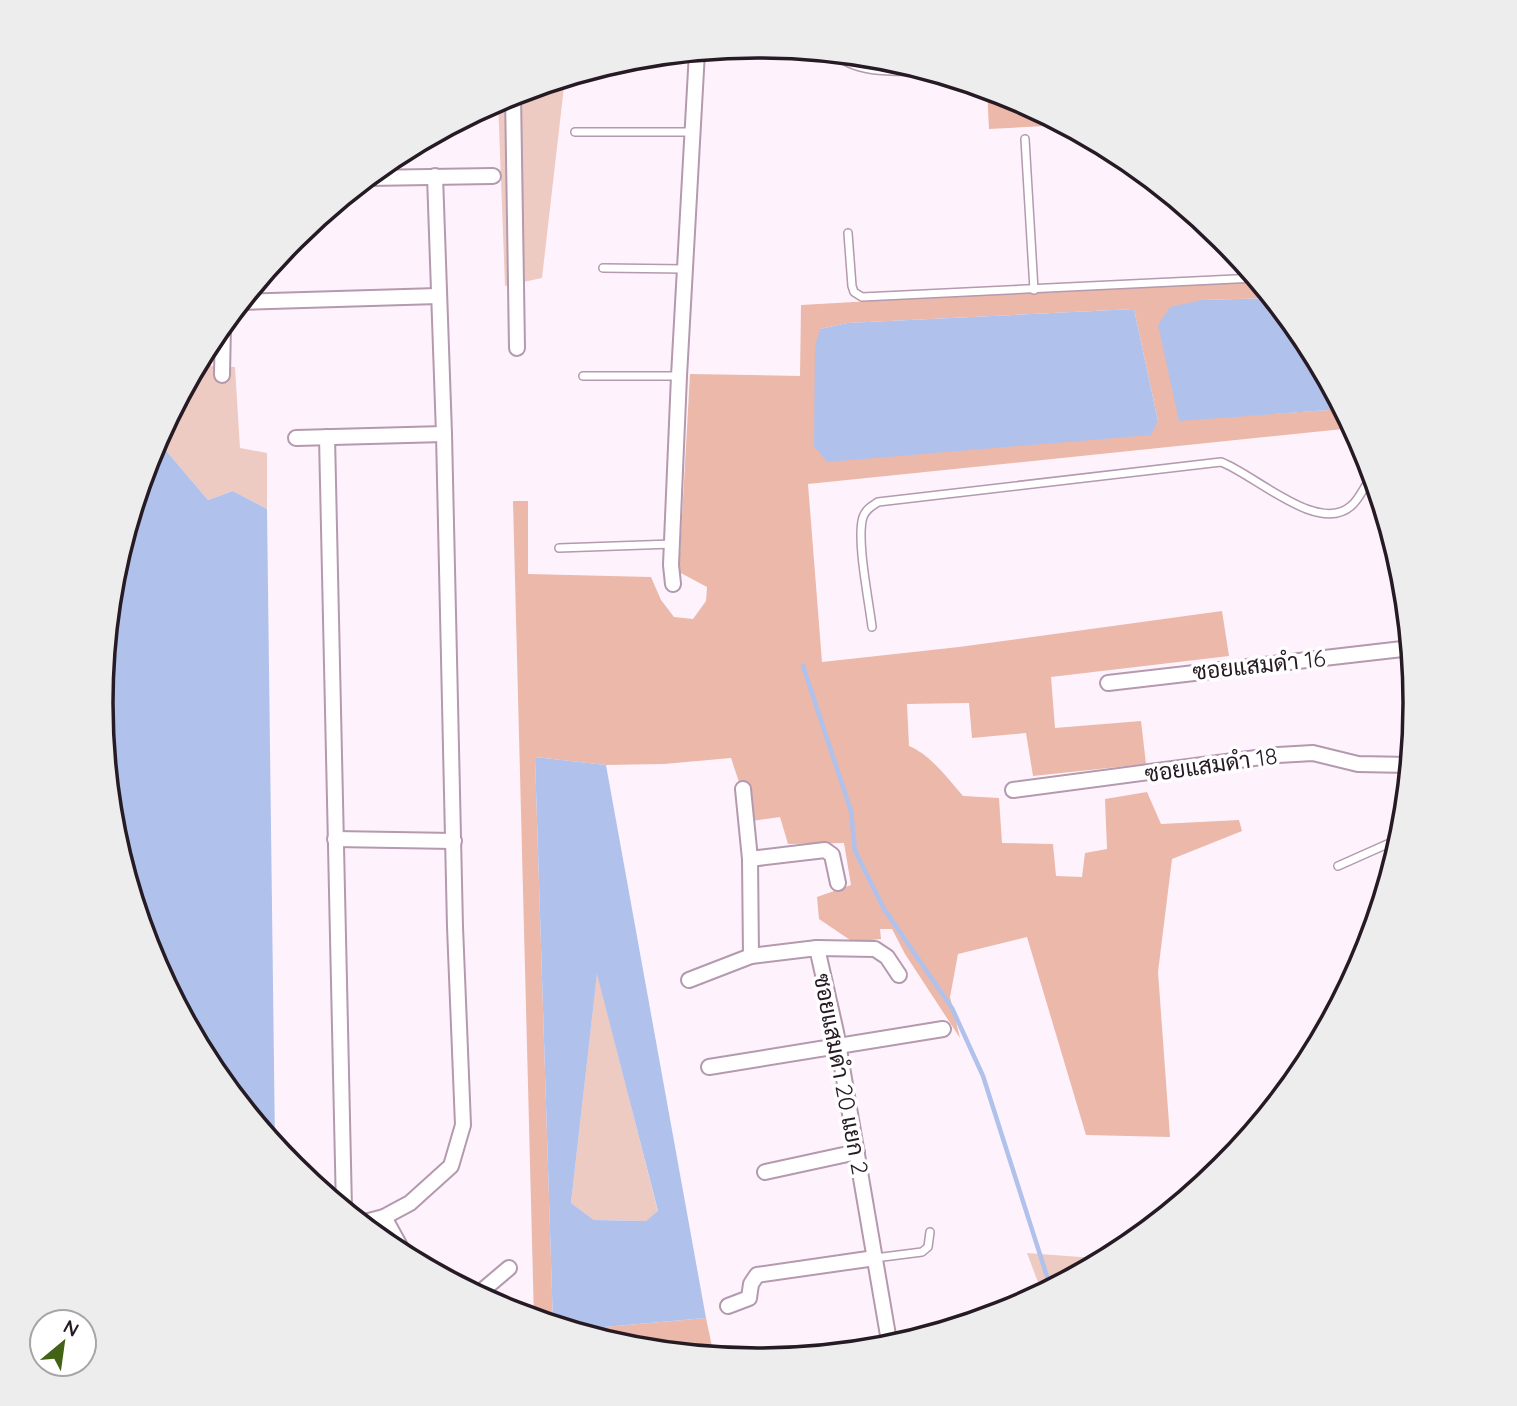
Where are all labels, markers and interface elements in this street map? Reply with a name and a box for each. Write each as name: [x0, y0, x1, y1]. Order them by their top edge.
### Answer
street label: ซอยแสมดำ 16: [1191, 643, 1327, 686]
street label: ซอยแสมดำ 18: [1143, 741, 1279, 788]
street label: ซอยแสมดำ 20 แยก 2: [808, 971, 875, 1177]
north arrow: [28, 1308, 98, 1378]
text: N: [59, 1314, 83, 1342]

